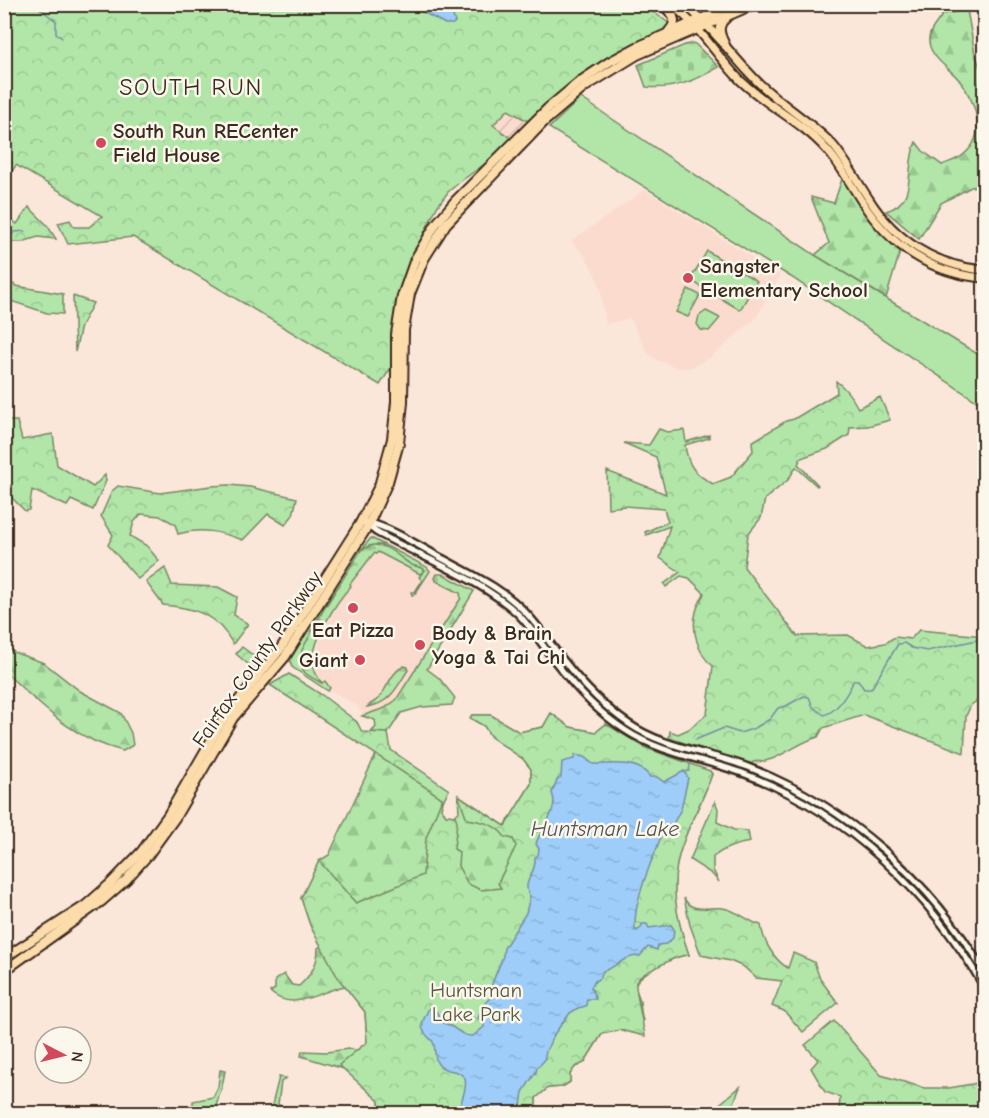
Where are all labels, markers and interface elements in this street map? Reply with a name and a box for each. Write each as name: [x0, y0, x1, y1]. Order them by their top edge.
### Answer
district label: SOUTH RUN: [119, 73, 263, 101]
place label: South Run RECenter Field House: [113, 119, 298, 167]
marker: South Run RECenter Field House: [94, 136, 108, 150]
place label: Sangster Elementary School: [700, 254, 868, 302]
marker: Sangster Elementary School: [681, 271, 695, 285]
street label: Fairfax County Parkway: [187, 566, 327, 752]
marker: Eat Pizza: [346, 601, 360, 615]
place label: Eat Pizza: [312, 618, 394, 642]
place label: Body & Brain Yoga & Tai Chi: [432, 621, 565, 669]
marker: Body & Brain Yoga & Tai Chi: [413, 638, 427, 652]
place label: Giant: [299, 648, 349, 672]
marker: Giant: [353, 653, 367, 667]
water label: Huntsman Lake: [531, 816, 679, 842]
park label: Huntsman Lake Park: [430, 978, 522, 1026]
north arrow: [33, 1025, 93, 1085]
text: N: [67, 1050, 86, 1063]

